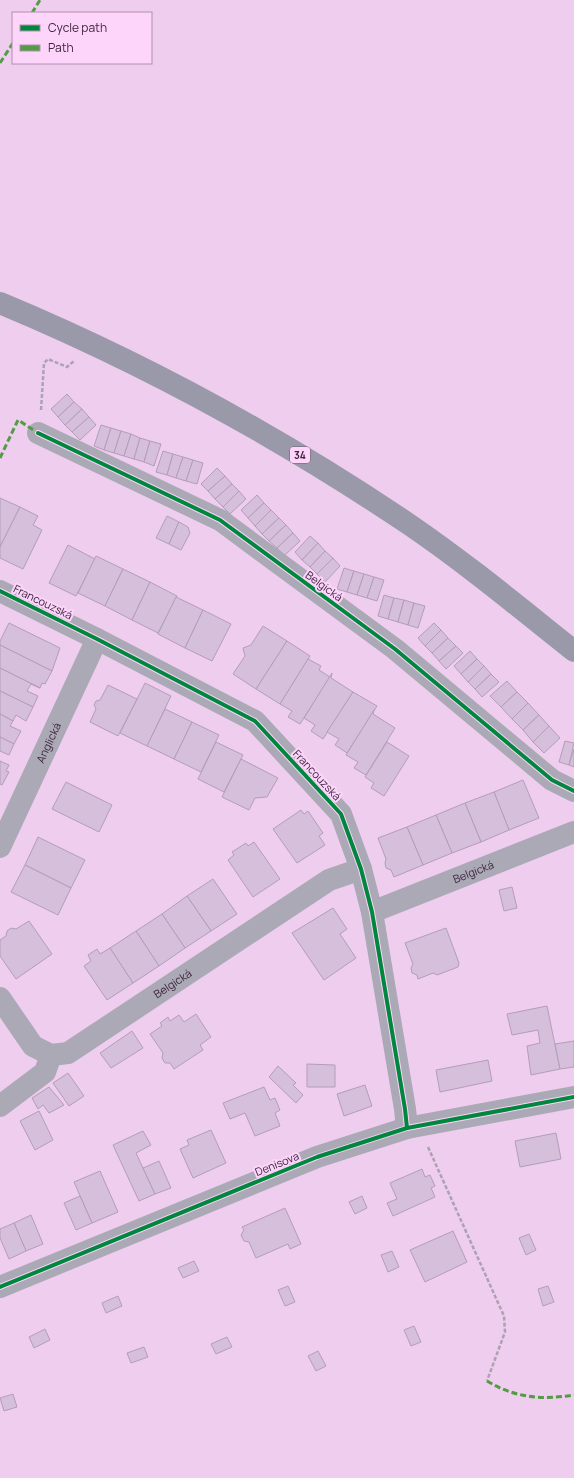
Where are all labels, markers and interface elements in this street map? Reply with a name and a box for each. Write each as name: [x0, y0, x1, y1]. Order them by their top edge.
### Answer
legend: [12, 12, 152, 64]
text: Cycle path: [48, 19, 107, 36]
text: Path: [48, 39, 74, 56]
road number: 34: [290, 447, 310, 463]
street label: Belgická: [303, 567, 346, 604]
street label: Francouzská: [11, 581, 75, 622]
street label: Anglická: [32, 720, 64, 765]
street label: Francouzská: [290, 746, 345, 803]
street label: Belgická: [451, 857, 496, 886]
street label: Belgická: [150, 965, 194, 1001]
street label: Denisova: [253, 1148, 301, 1179]

